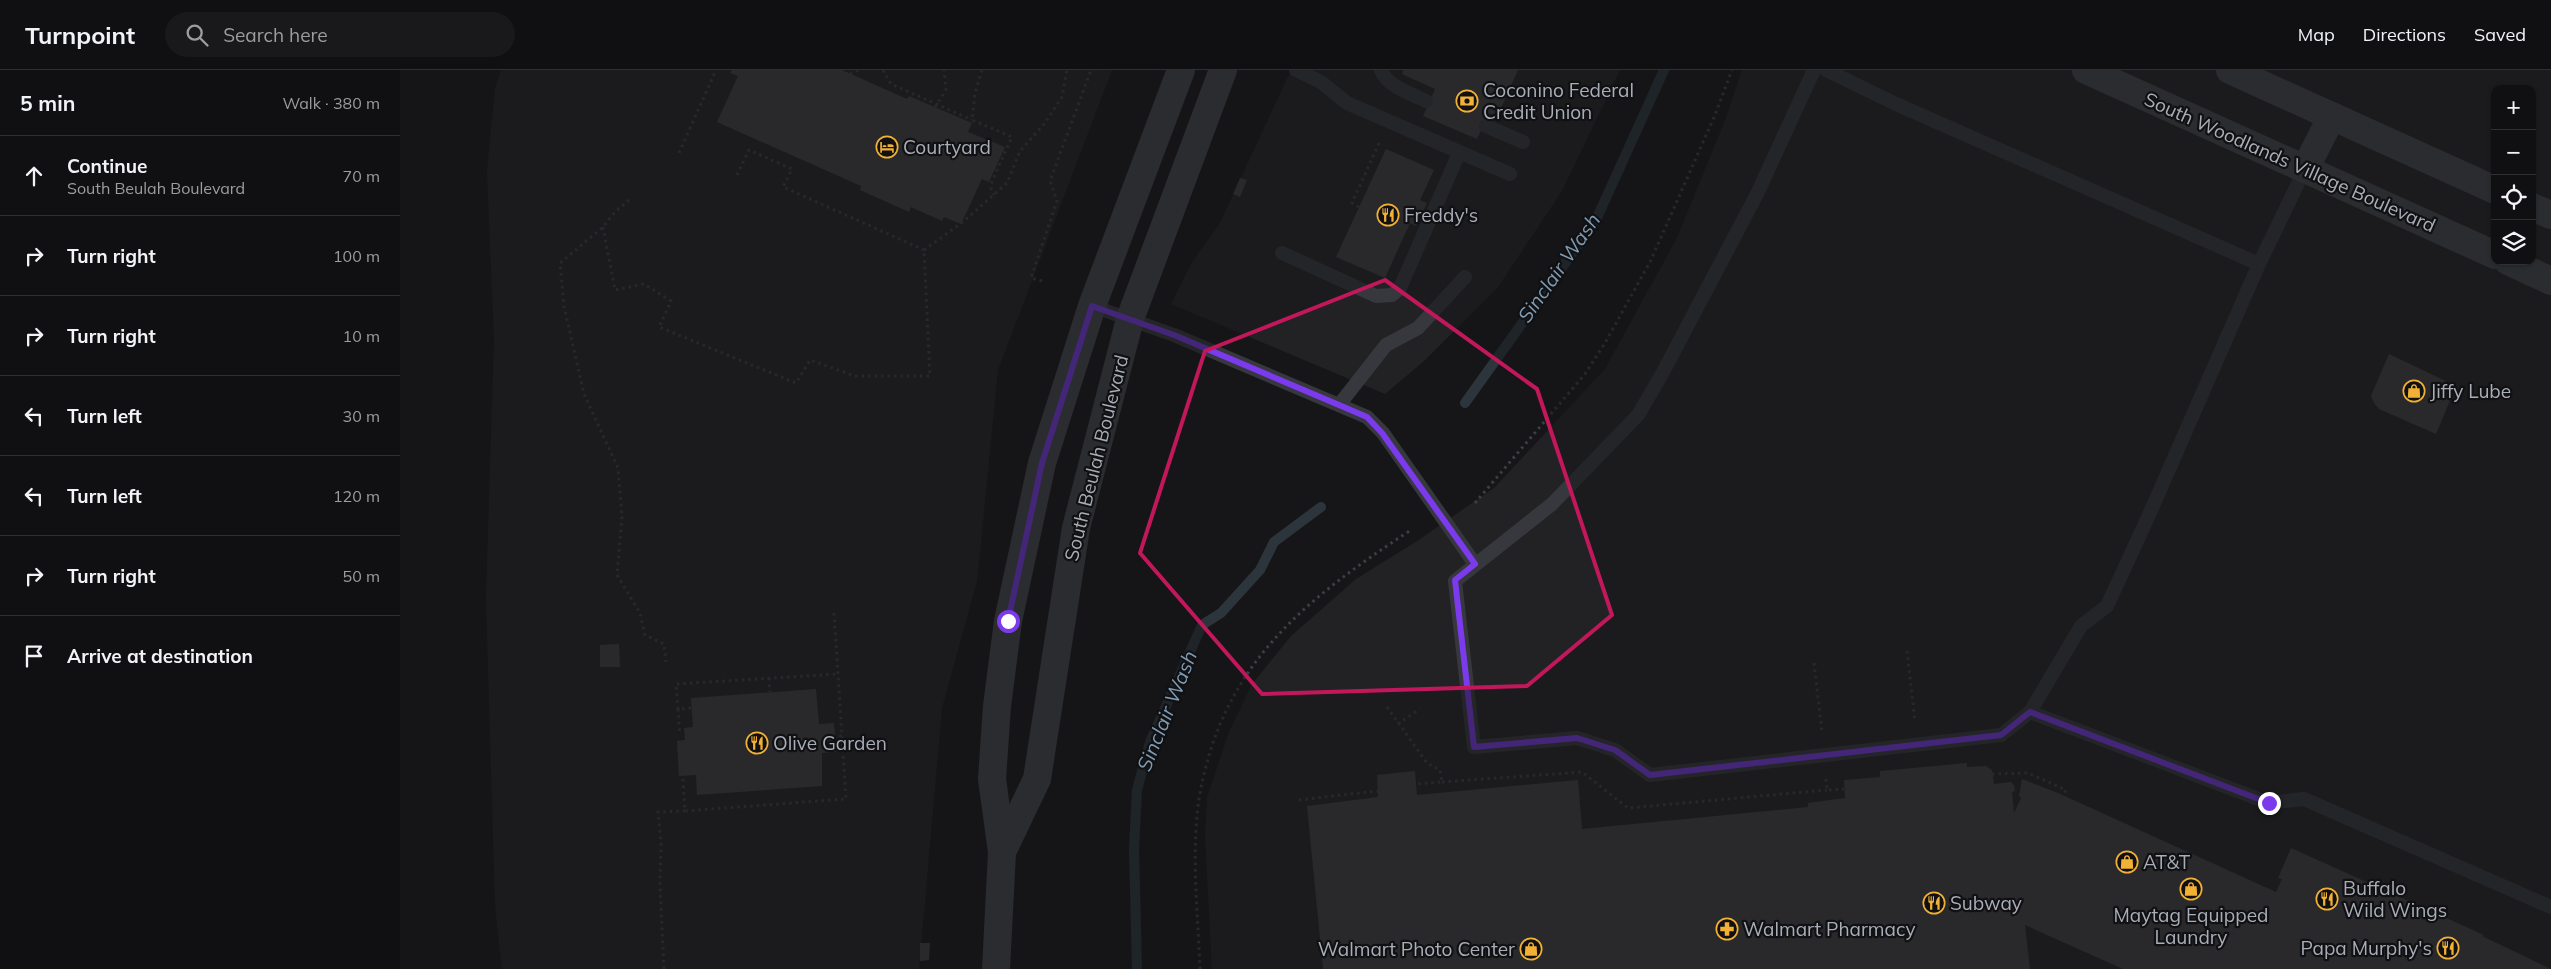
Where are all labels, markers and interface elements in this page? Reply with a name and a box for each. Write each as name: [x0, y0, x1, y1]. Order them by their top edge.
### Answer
search box: [165, 12, 515, 57]
text: Turnpoint: [25, 20, 135, 50]
icon: search: [183, 21, 211, 49]
text: Search here: [223, 23, 328, 47]
text: Map: [2298, 23, 2335, 46]
text: Directions: [2363, 23, 2446, 46]
text: Saved: [2474, 23, 2526, 46]
place label: Coconino Federal Credit Union: [1483, 78, 1634, 124]
map controls: [2491, 85, 2536, 265]
button: +: [2491, 85, 2536, 130]
street label: South Woodlands Village Boulevard: [2141, 87, 2439, 237]
bank icon: Coconino Federal Credit Union: [1455, 89, 1479, 113]
text: 5 min: [20, 90, 75, 116]
text: Walk · 380 m: [282, 93, 380, 113]
button: −: [2491, 130, 2536, 175]
hotel icon: Courtyard: [875, 135, 899, 159]
place label: Courtyard: [903, 135, 991, 159]
text: Continue: [67, 154, 147, 178]
icon: ahead: [20, 162, 48, 190]
text: 70 m: [343, 166, 380, 186]
button: locate: [2491, 175, 2536, 220]
text: South Beulah Boulevard: [67, 178, 245, 198]
restaurant icon: Freddy's: [1376, 203, 1400, 227]
place label: Freddy's: [1404, 203, 1478, 227]
water label: Sinclair Wash: [1512, 208, 1605, 327]
button: layers: [2491, 220, 2536, 265]
icon: right: [20, 242, 48, 270]
text: Turn right: [67, 244, 156, 268]
text: 100 m: [333, 246, 380, 266]
icon: right: [20, 322, 48, 350]
text: Turn right: [67, 324, 156, 348]
text: 10 m: [343, 326, 380, 346]
street label: South Beulah Boulevard: [1059, 352, 1133, 564]
shop icon: Jiffy Lube: [2402, 379, 2426, 403]
place label: Jiffy Lube: [2430, 379, 2511, 403]
icon: left: [20, 402, 48, 430]
text: Turn left: [67, 404, 142, 428]
text: 30 m: [343, 406, 380, 426]
icon: left: [20, 482, 48, 510]
text: Turn left: [67, 484, 142, 508]
text: 120 m: [333, 486, 380, 506]
icon: right: [20, 562, 48, 590]
text: Turn right: [67, 564, 156, 588]
text: 50 m: [343, 566, 380, 586]
route start: [997, 610, 1020, 633]
icon: arrive: [20, 642, 48, 670]
text: Arrive at destination: [67, 644, 253, 668]
water label: Sinclair Wash: [1131, 647, 1202, 775]
restaurant icon: Olive Garden: [745, 731, 769, 755]
place label: Olive Garden: [773, 731, 887, 755]
route end: [2258, 792, 2281, 815]
shop icon: AT&T: [2115, 850, 2139, 874]
place label: AT&T: [2143, 850, 2191, 874]
place label: Buffalo Wild Wings: [2343, 876, 2447, 922]
shop icon: Maytag Equipped Laundry: [2179, 877, 2203, 901]
restaurant icon: Buffalo Wild Wings: [2315, 887, 2339, 911]
restaurant icon: Subway: [1922, 891, 1946, 915]
place label: Subway: [1950, 891, 2022, 915]
place label: Maytag Equipped Laundry: [2114, 903, 2268, 949]
pharmacy icon: Walmart Pharmacy: [1715, 917, 1739, 941]
place label: Walmart Pharmacy: [1743, 917, 1916, 941]
place label: Papa Murphy's: [2301, 936, 2432, 960]
restaurant icon: Papa Murphy's: [2436, 936, 2460, 960]
place label: Walmart Photo Center: [1318, 937, 1515, 961]
shop icon: Walmart Photo Center: [1519, 937, 1543, 961]

